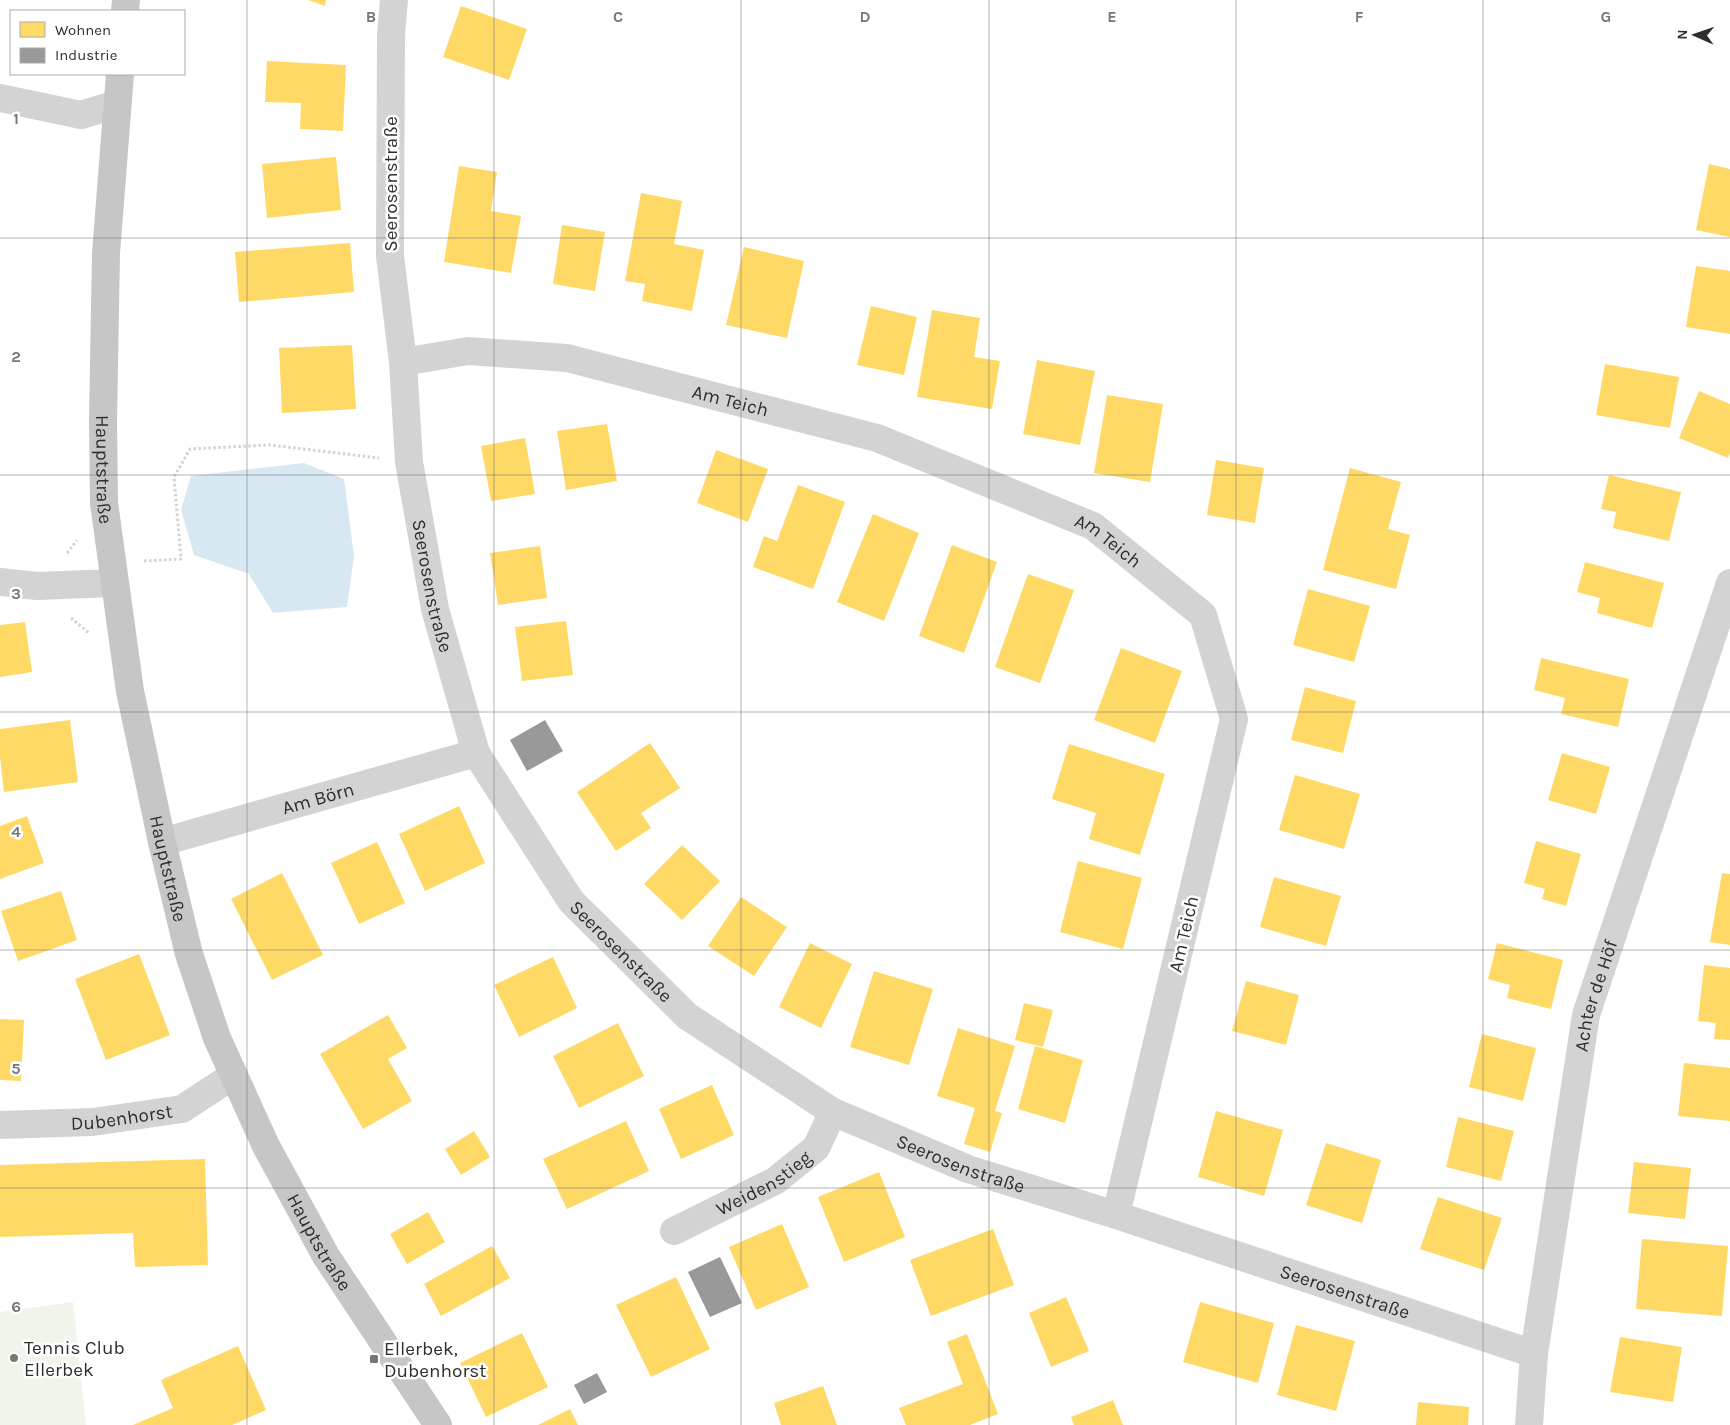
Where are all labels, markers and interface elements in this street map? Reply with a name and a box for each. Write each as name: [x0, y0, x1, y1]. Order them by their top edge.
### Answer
text: B: [366, 7, 376, 26]
text: C: [613, 7, 623, 26]
text: D: [860, 7, 871, 26]
text: E: [1107, 7, 1117, 26]
text: F: [1355, 7, 1364, 26]
text: G: [1601, 7, 1611, 26]
legend: [10, 10, 185, 75]
north arrow: [1670, 10, 1720, 60]
text: Wohnen: [55, 21, 111, 39]
text: N: [1674, 29, 1691, 40]
text: Industrie: [55, 46, 117, 64]
text: 1: [13, 109, 19, 128]
street label: Seerosenstraße: [380, 116, 402, 252]
text: 2: [11, 347, 21, 366]
street label: Am Teich: [690, 381, 771, 422]
street label: Hauptstraße: [91, 415, 117, 525]
street label: Am Teich: [1071, 510, 1146, 573]
street label: Seerosenstraße: [407, 518, 457, 655]
text: 3: [11, 584, 21, 603]
street label: Am Börn: [280, 778, 357, 819]
street label: Hauptstraße: [145, 813, 191, 924]
text: 4: [11, 822, 21, 841]
street label: Am Teich: [1164, 894, 1203, 975]
street label: Seerosenstraße: [565, 896, 677, 1007]
street label: Achter de Höf: [1571, 937, 1622, 1053]
text: 5: [11, 1059, 21, 1078]
street label: Dubenhorst: [70, 1101, 174, 1135]
street label: Seerosenstraße: [893, 1130, 1027, 1198]
street label: Weidenstieg: [713, 1146, 816, 1220]
street label: Hauptstraße: [282, 1190, 356, 1295]
street label: Seerosenstraße: [1277, 1260, 1413, 1324]
text: 6: [11, 1297, 21, 1316]
place label: Tennis Club Ellerbek: [24, 1337, 125, 1381]
place label: Ellerbek, Dubenhorst: [384, 1338, 486, 1382]
marker: Tennis Club Ellerbek: [8, 1352, 20, 1364]
marker: Ellerbek, Dubenhorst: [368, 1353, 380, 1365]

